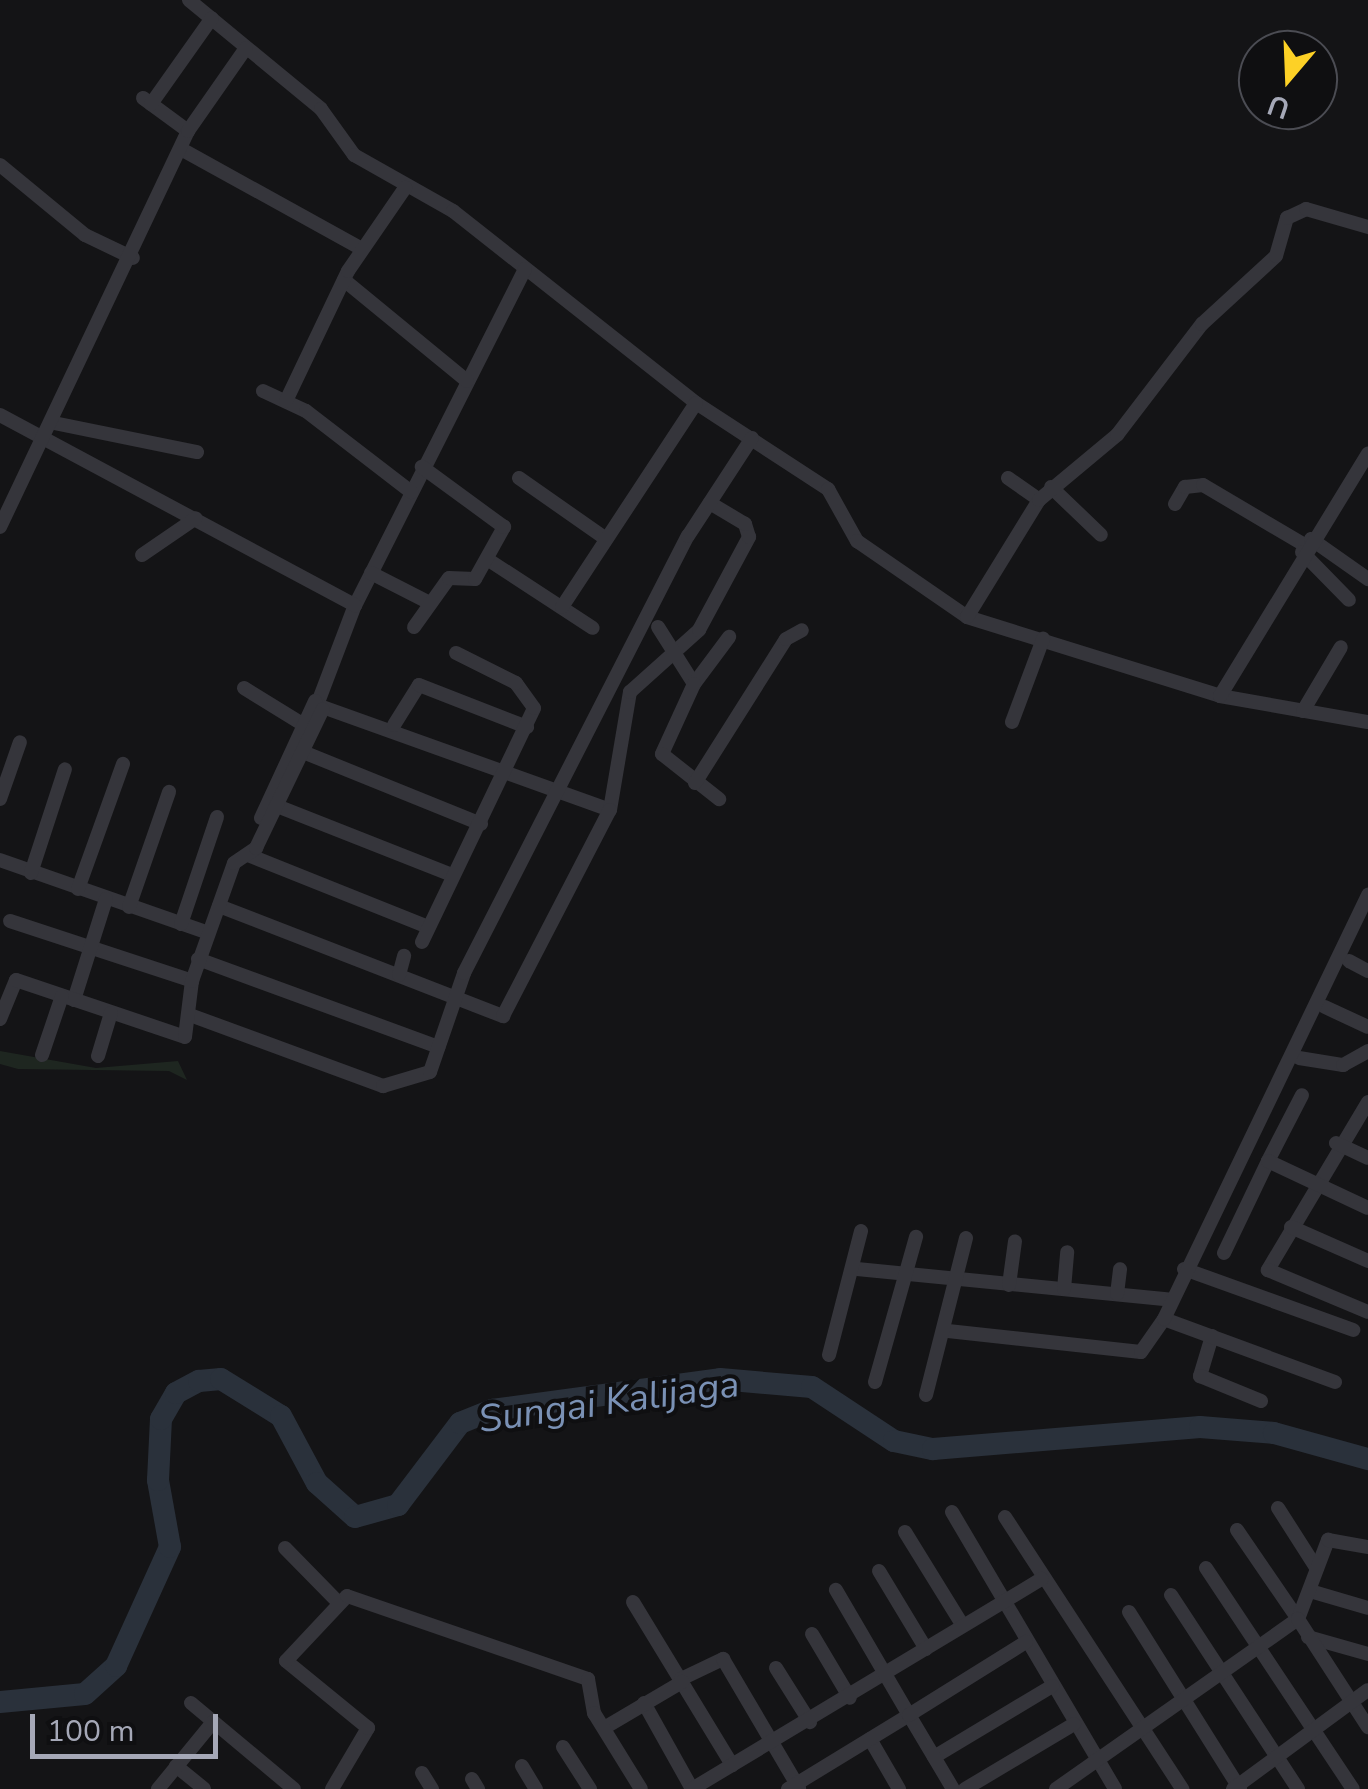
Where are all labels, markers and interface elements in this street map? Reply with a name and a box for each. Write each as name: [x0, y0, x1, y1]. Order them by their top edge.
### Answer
north arrow: [1238, 30, 1338, 130]
text: U: [1263, 85, 1295, 128]
water label: Sungai Kalijaga: [476, 1361, 742, 1443]
scale bar: [35, 1694, 222, 1756]
text: 100 m: [47, 1711, 134, 1752]

